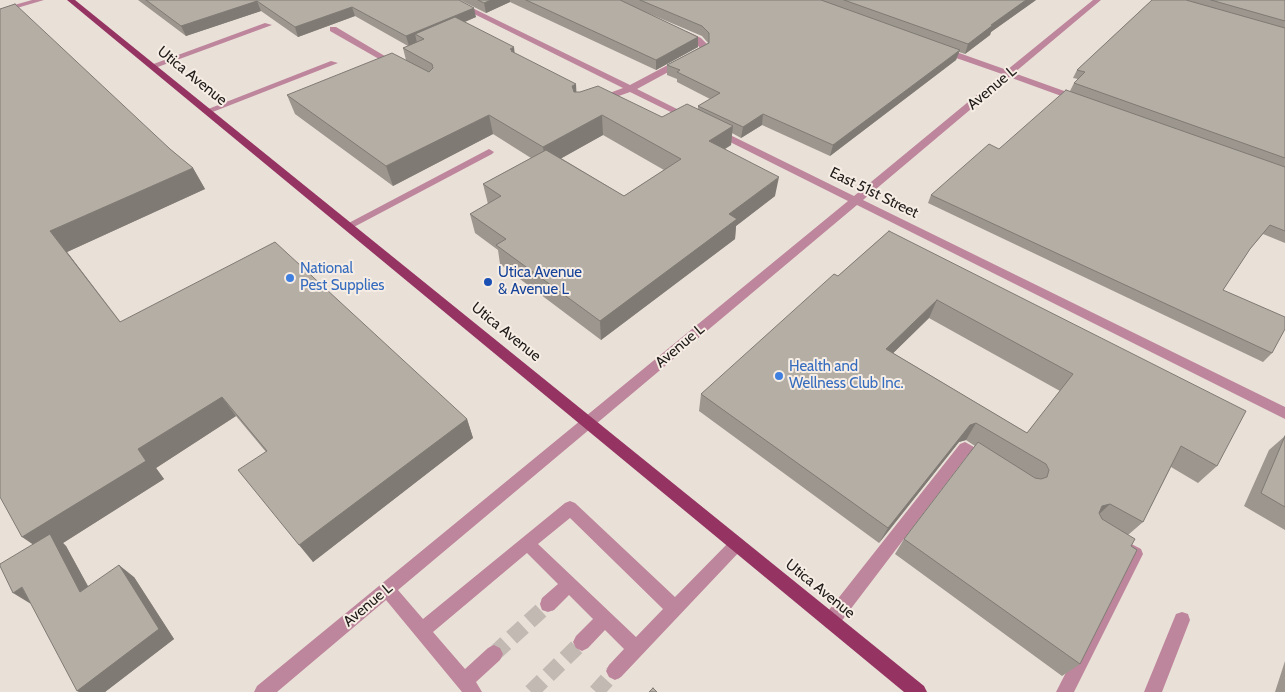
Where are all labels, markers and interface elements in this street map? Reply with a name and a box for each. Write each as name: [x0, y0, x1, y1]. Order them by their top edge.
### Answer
street label: Utica Avenue: [154, 43, 230, 109]
street label: Avenue L: [964, 62, 1020, 114]
street label: East 51st Street: [827, 164, 921, 222]
place label: National Pest Supplies: [300, 260, 385, 295]
place label: Utica Avenue & Avenue L: [498, 264, 582, 299]
marker: National Pest Supplies: [284, 272, 296, 284]
marker: Utica Avenue & Avenue L: [482, 276, 494, 288]
street label: Utica Avenue: [468, 299, 544, 365]
street label: Avenue L: [652, 320, 708, 372]
place label: Health and Wellness Club Inc.: [789, 358, 904, 393]
marker: Health and Wellness Club Inc.: [773, 370, 785, 382]
street label: Utica Avenue: [782, 556, 858, 622]
street label: Avenue L: [340, 579, 396, 631]

